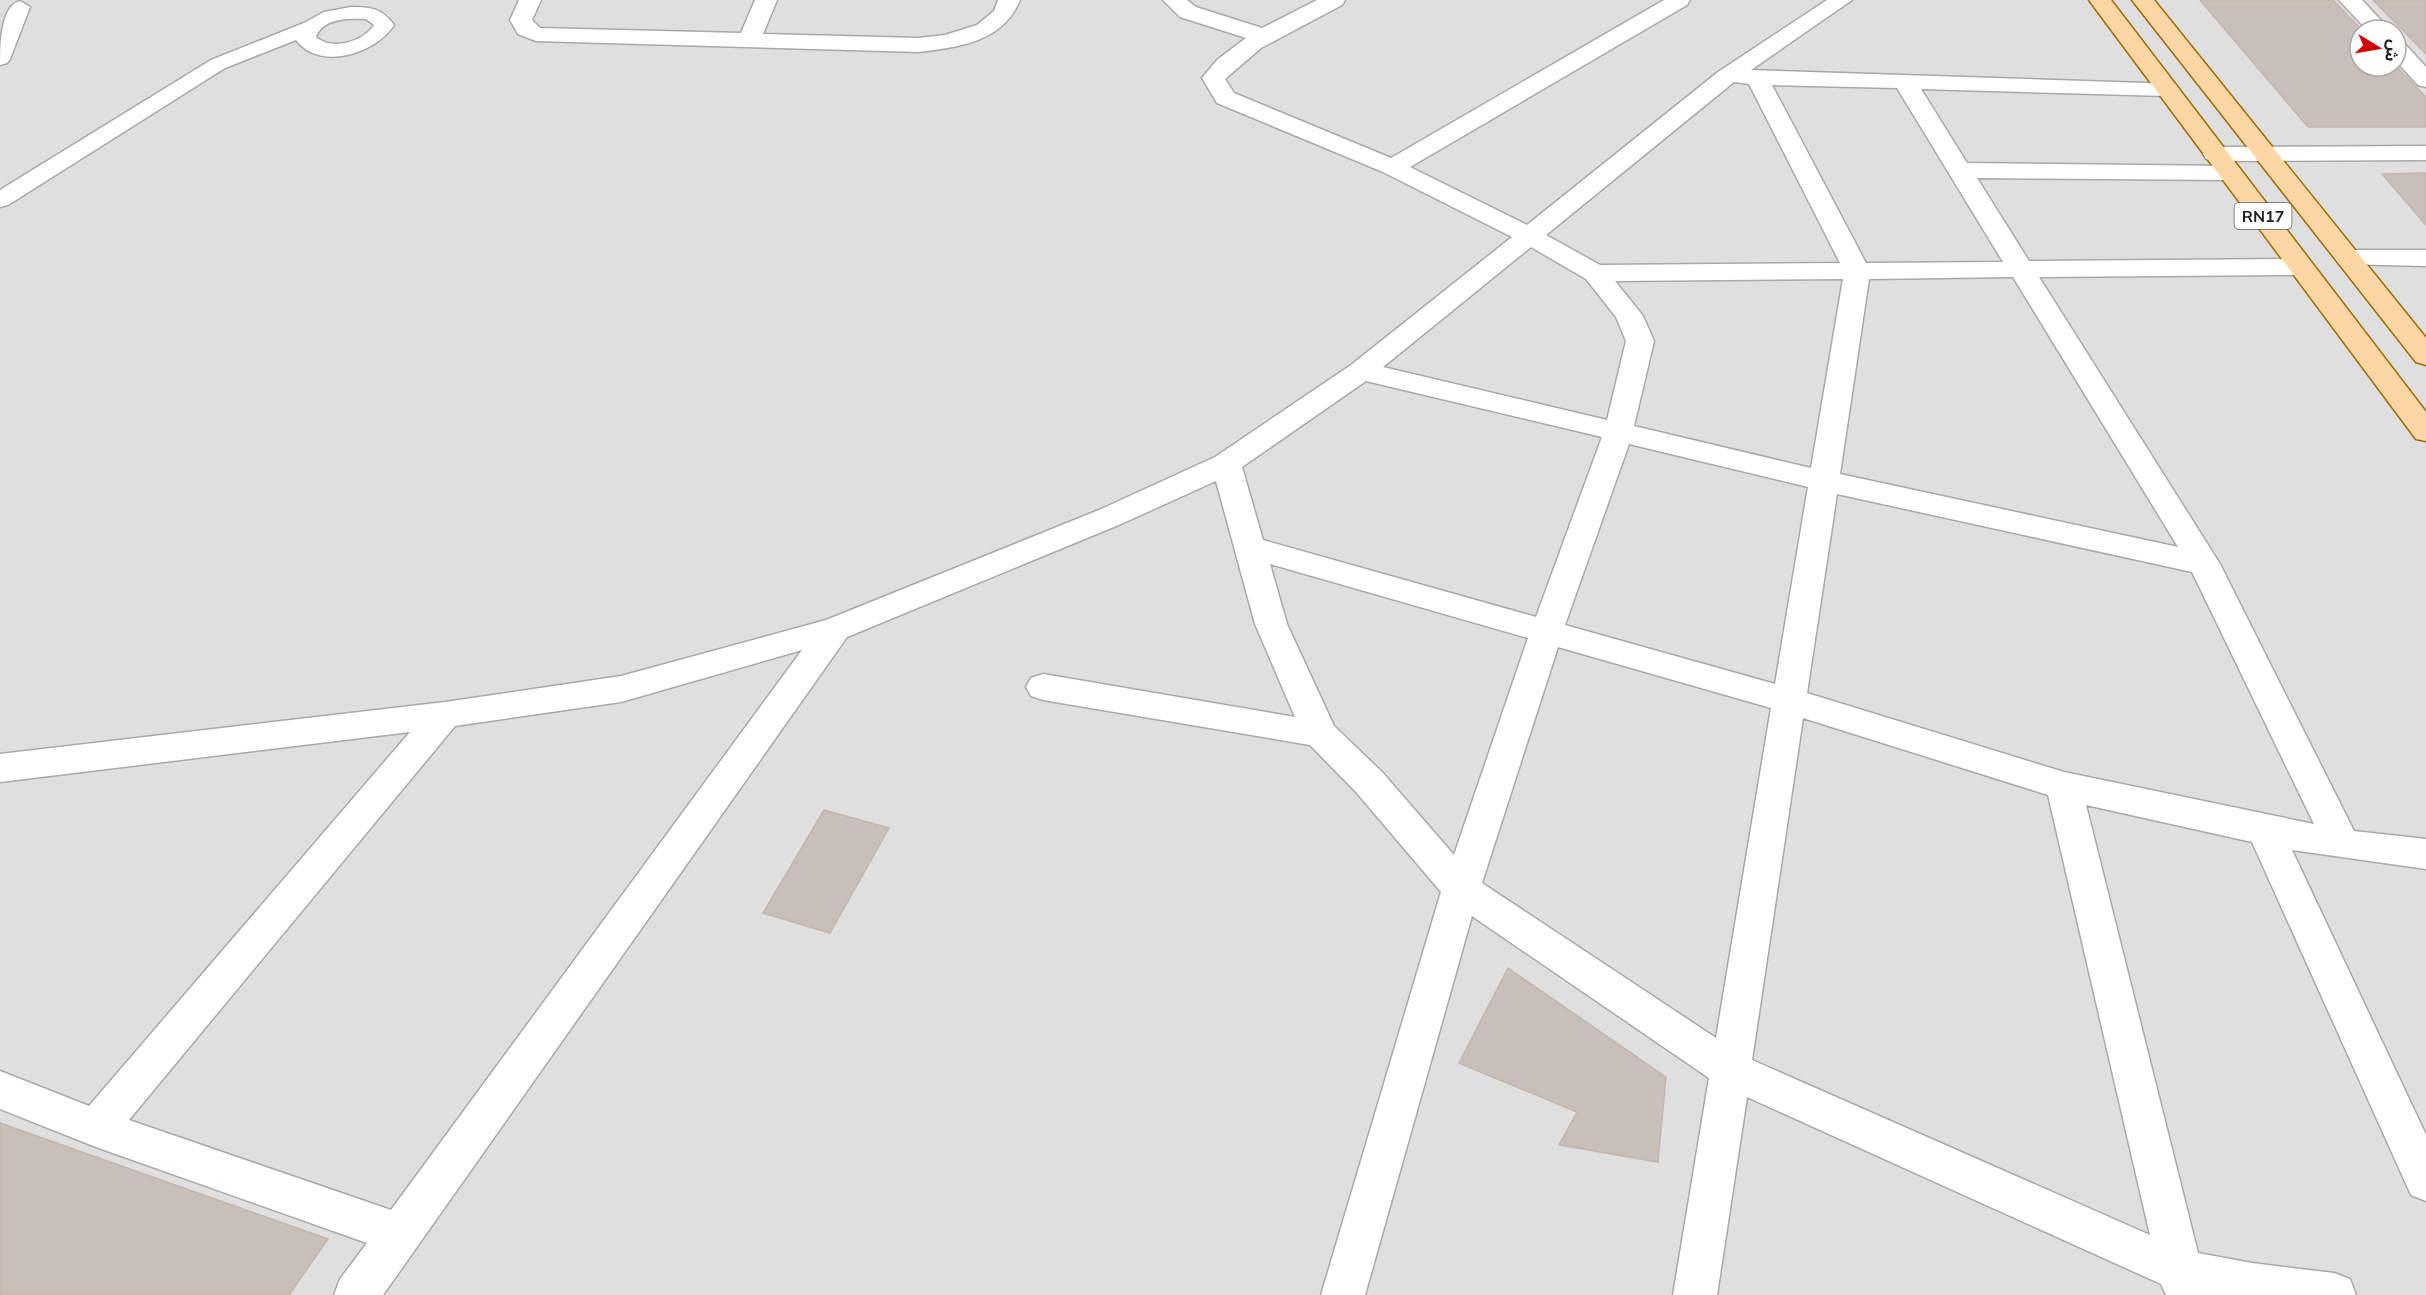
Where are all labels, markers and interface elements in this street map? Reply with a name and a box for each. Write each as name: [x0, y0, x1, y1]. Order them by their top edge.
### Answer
north arrow: [2348, 18, 2408, 78]
text: ش: [2381, 38, 2405, 64]
road number: RN17: [2234, 203, 2292, 229]

